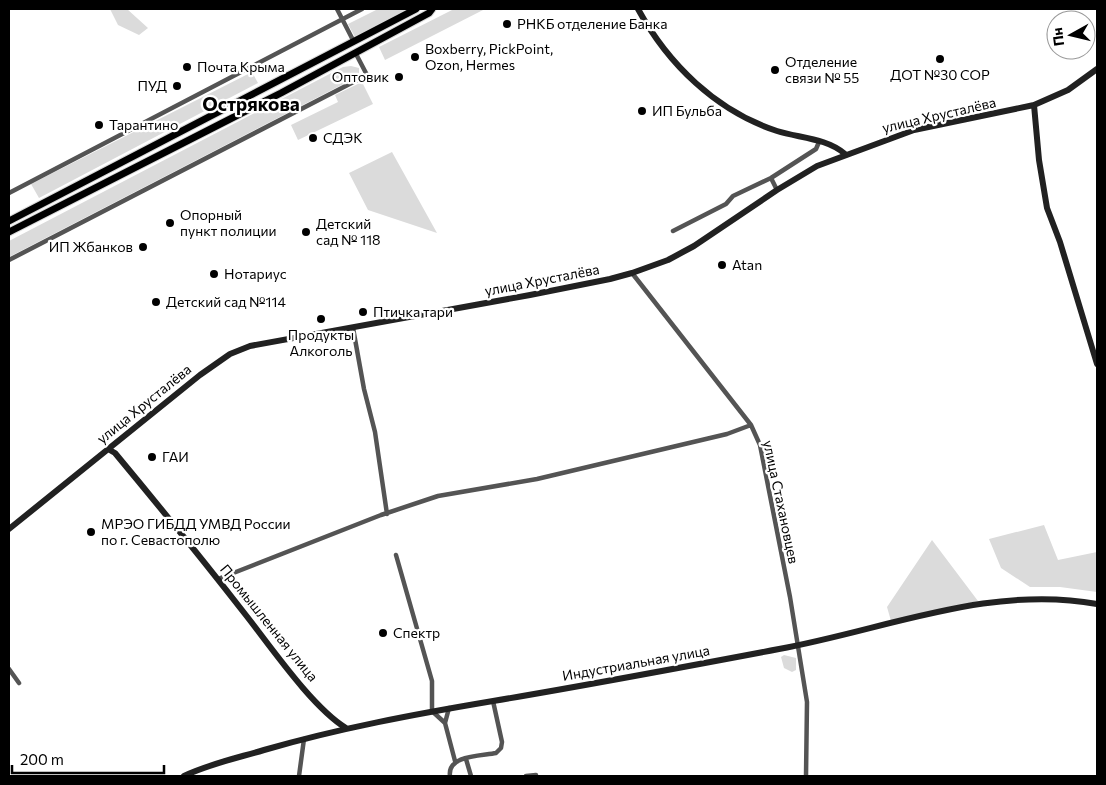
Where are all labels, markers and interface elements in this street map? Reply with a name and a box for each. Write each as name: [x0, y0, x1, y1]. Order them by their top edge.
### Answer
north arrow: [1046, 10, 1096, 60]
place label: РНКБ отделение Банка: [517, 15, 668, 32]
marker: РНКБ отделение Банка: [501, 18, 513, 30]
text: Пн: [1048, 27, 1067, 47]
place label: Boxberry, PickPoint, Ozon, Hermes: [425, 40, 553, 73]
marker: Boxberry, PickPoint, Ozon, Hermes: [409, 51, 421, 63]
place label: Отделение связи № 55: [785, 53, 859, 86]
marker: ДОТ №30 СОР: [934, 53, 946, 65]
place label: Почта Крыма: [197, 58, 285, 75]
marker: Почта Крыма: [181, 61, 193, 73]
marker: Отделение связи № 55: [769, 64, 781, 76]
place label: ДОТ №30 СОР: [890, 66, 990, 83]
place label: Оптовик: [332, 68, 389, 85]
marker: Оптовик: [393, 71, 405, 83]
place label: ПУД: [137, 77, 167, 94]
marker: ПУД: [171, 80, 183, 92]
district label: Острякова: [202, 92, 300, 115]
street label: улица Хрусталёва: [880, 93, 998, 136]
place label: ИП Бульба: [652, 102, 722, 119]
marker: ИП Бульба: [636, 105, 648, 117]
place label: Тарантино: [109, 116, 178, 133]
marker: Тарантино: [93, 119, 105, 131]
place label: СДЭК: [323, 129, 363, 146]
marker: СДЭК: [307, 132, 319, 144]
place label: Опорный пункт полиции: [180, 206, 277, 239]
place label: Детский сад № 118: [316, 215, 381, 248]
marker: Опорный пункт полиции: [164, 217, 176, 229]
marker: Детский сад № 118: [300, 226, 312, 238]
place label: ИП Жбанков: [49, 238, 133, 255]
marker: ИП Жбанков: [137, 241, 149, 253]
place label: Atan: [732, 256, 762, 273]
marker: Atan: [716, 259, 728, 271]
street label: улица Хрусталёва: [483, 260, 601, 299]
place label: Нотариус: [224, 265, 287, 282]
marker: Нотариус: [208, 268, 220, 280]
place label: Детский сад №114: [166, 293, 286, 310]
marker: Детский сад №114: [150, 296, 162, 308]
place label: Птичка тари: [373, 303, 453, 320]
marker: Птичка тари: [357, 306, 369, 318]
marker: Продукты Алкоголь: [315, 313, 327, 325]
place label: Продукты Алкоголь: [288, 326, 354, 359]
street label: улица Хрусталёва: [93, 360, 194, 447]
street label: улица Стахановцев: [760, 439, 803, 565]
place label: ГАИ: [162, 448, 189, 465]
marker: ГАИ: [146, 451, 158, 463]
place label: МРЭО ГИБДД УМВД России по г. Севастополю: [101, 515, 291, 548]
marker: МРЭО ГИБДД УМВД России по г. Севастополю: [85, 526, 97, 538]
street label: Промышленная улица: [217, 561, 322, 685]
place label: Спектр: [393, 624, 440, 641]
marker: Спектр: [377, 627, 389, 639]
street label: Индустриальная улица: [561, 641, 711, 684]
scale bar: [12, 742, 165, 774]
text: 200 m: [20, 750, 64, 768]

